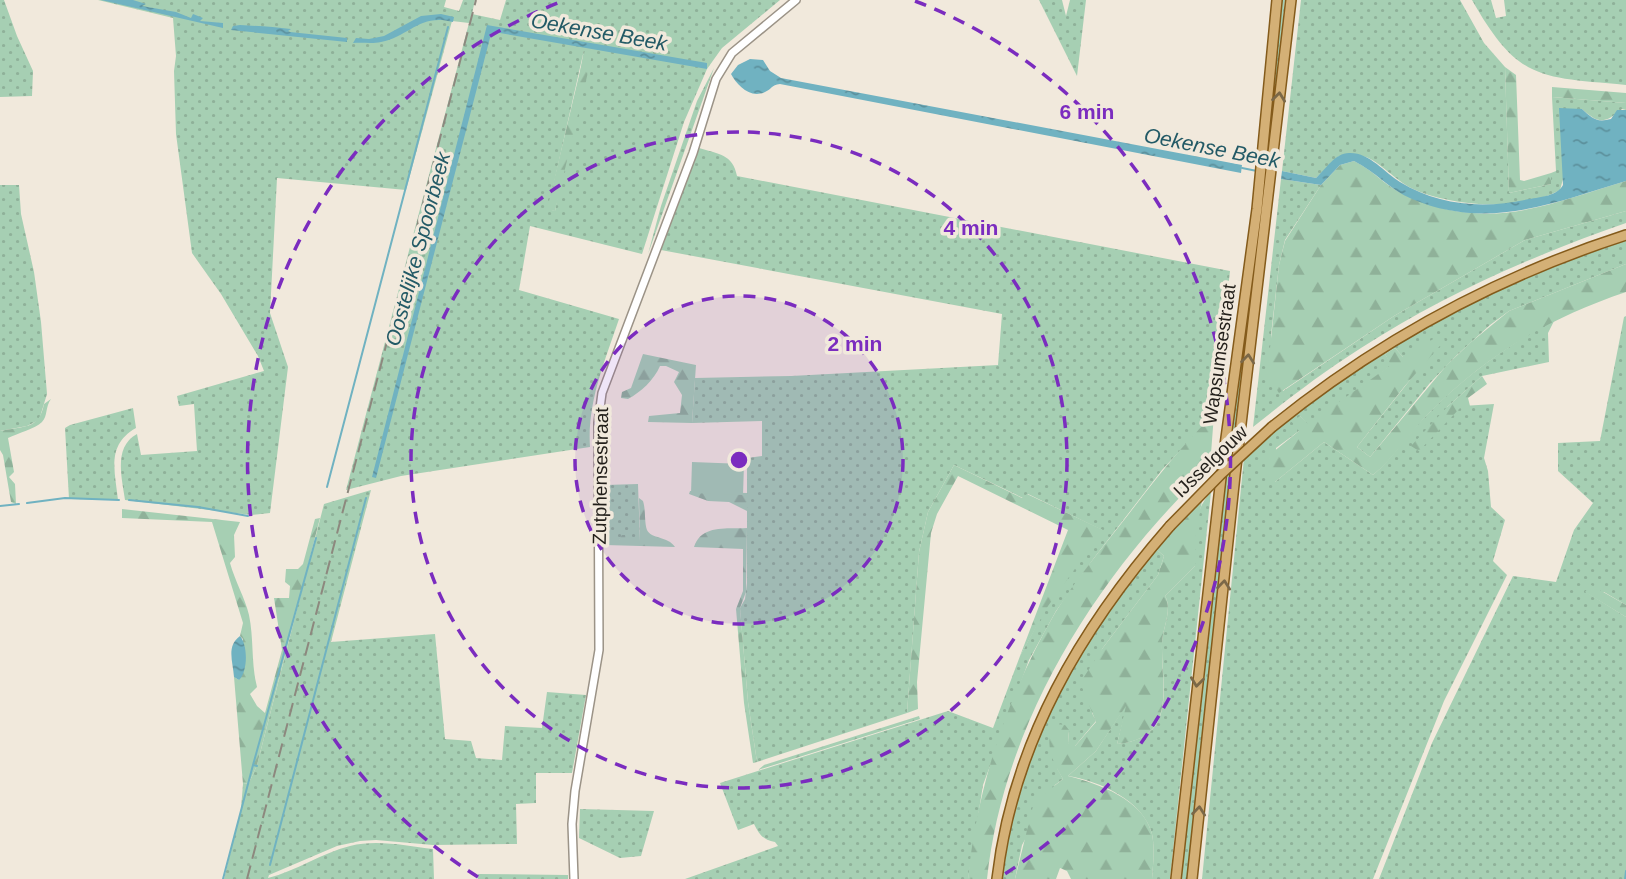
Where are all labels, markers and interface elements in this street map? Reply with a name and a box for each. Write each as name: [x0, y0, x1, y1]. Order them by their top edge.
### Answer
water label: Oekense Beek: [529, 8, 670, 55]
one-way arrow: [1272, 91, 1287, 102]
text: 6 min: [1060, 100, 1114, 123]
water label: Oekense Beek: [1142, 123, 1283, 172]
water label: Oostelijke Spoorbeek: [381, 148, 455, 348]
text: 4 min: [944, 216, 998, 239]
street label: Wapsumsestraat: [1199, 282, 1240, 426]
text: 2 min: [828, 332, 882, 355]
one-way arrow: [1241, 353, 1256, 365]
street label: Zutphensestraat: [589, 406, 612, 545]
street label: IJsselgouw: [1169, 421, 1252, 502]
centre of rings: [727, 448, 751, 472]
one-way arrow: [1216, 579, 1231, 590]
one-way arrow: [1190, 676, 1205, 688]
one-way arrow: [1191, 805, 1206, 816]

